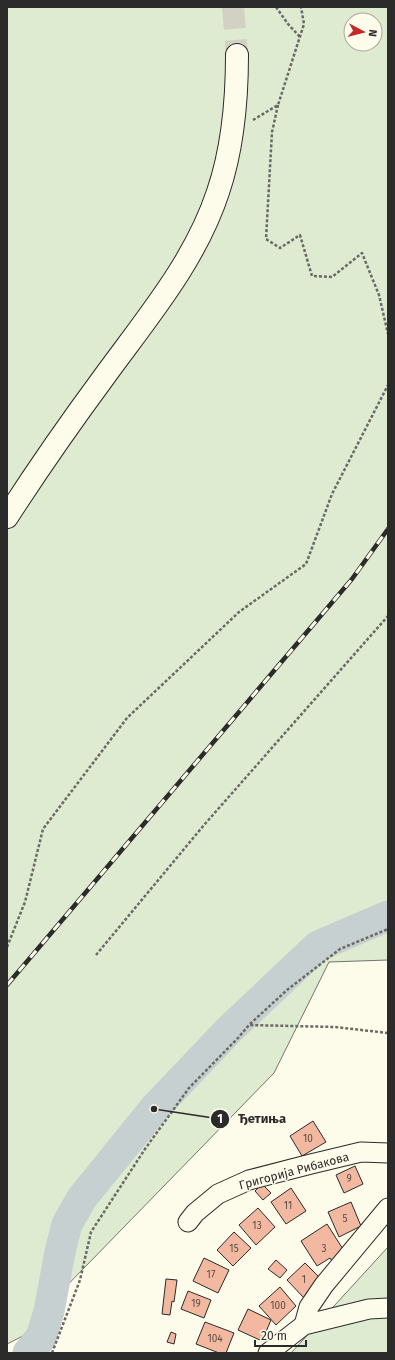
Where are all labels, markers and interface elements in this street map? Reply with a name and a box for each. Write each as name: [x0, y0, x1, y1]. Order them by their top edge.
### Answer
north arrow: [343, 12, 383, 52]
text: N: [366, 29, 379, 38]
callout: Ђетиња: [210, 1106, 294, 1131]
text: Ђетиња: [238, 1111, 286, 1126]
text: 1: [217, 1112, 223, 1126]
house number: 10: [303, 1133, 313, 1145]
street label: Григорија Рибакова: [237, 1150, 351, 1192]
house number: 9: [346, 1173, 352, 1185]
house number: 11: [284, 1200, 292, 1212]
house number: 5: [342, 1213, 348, 1225]
house number: 13: [252, 1220, 262, 1232]
house number: 15: [229, 1243, 239, 1255]
house number: 3: [322, 1243, 327, 1255]
house number: 17: [207, 1269, 216, 1281]
house number: 1: [302, 1274, 306, 1286]
house number: 19: [191, 1298, 201, 1310]
house number: 100: [270, 1300, 286, 1312]
scale bar: [255, 1322, 306, 1348]
text: 20 m: [261, 1329, 287, 1343]
house number: 104: [207, 1333, 223, 1345]

